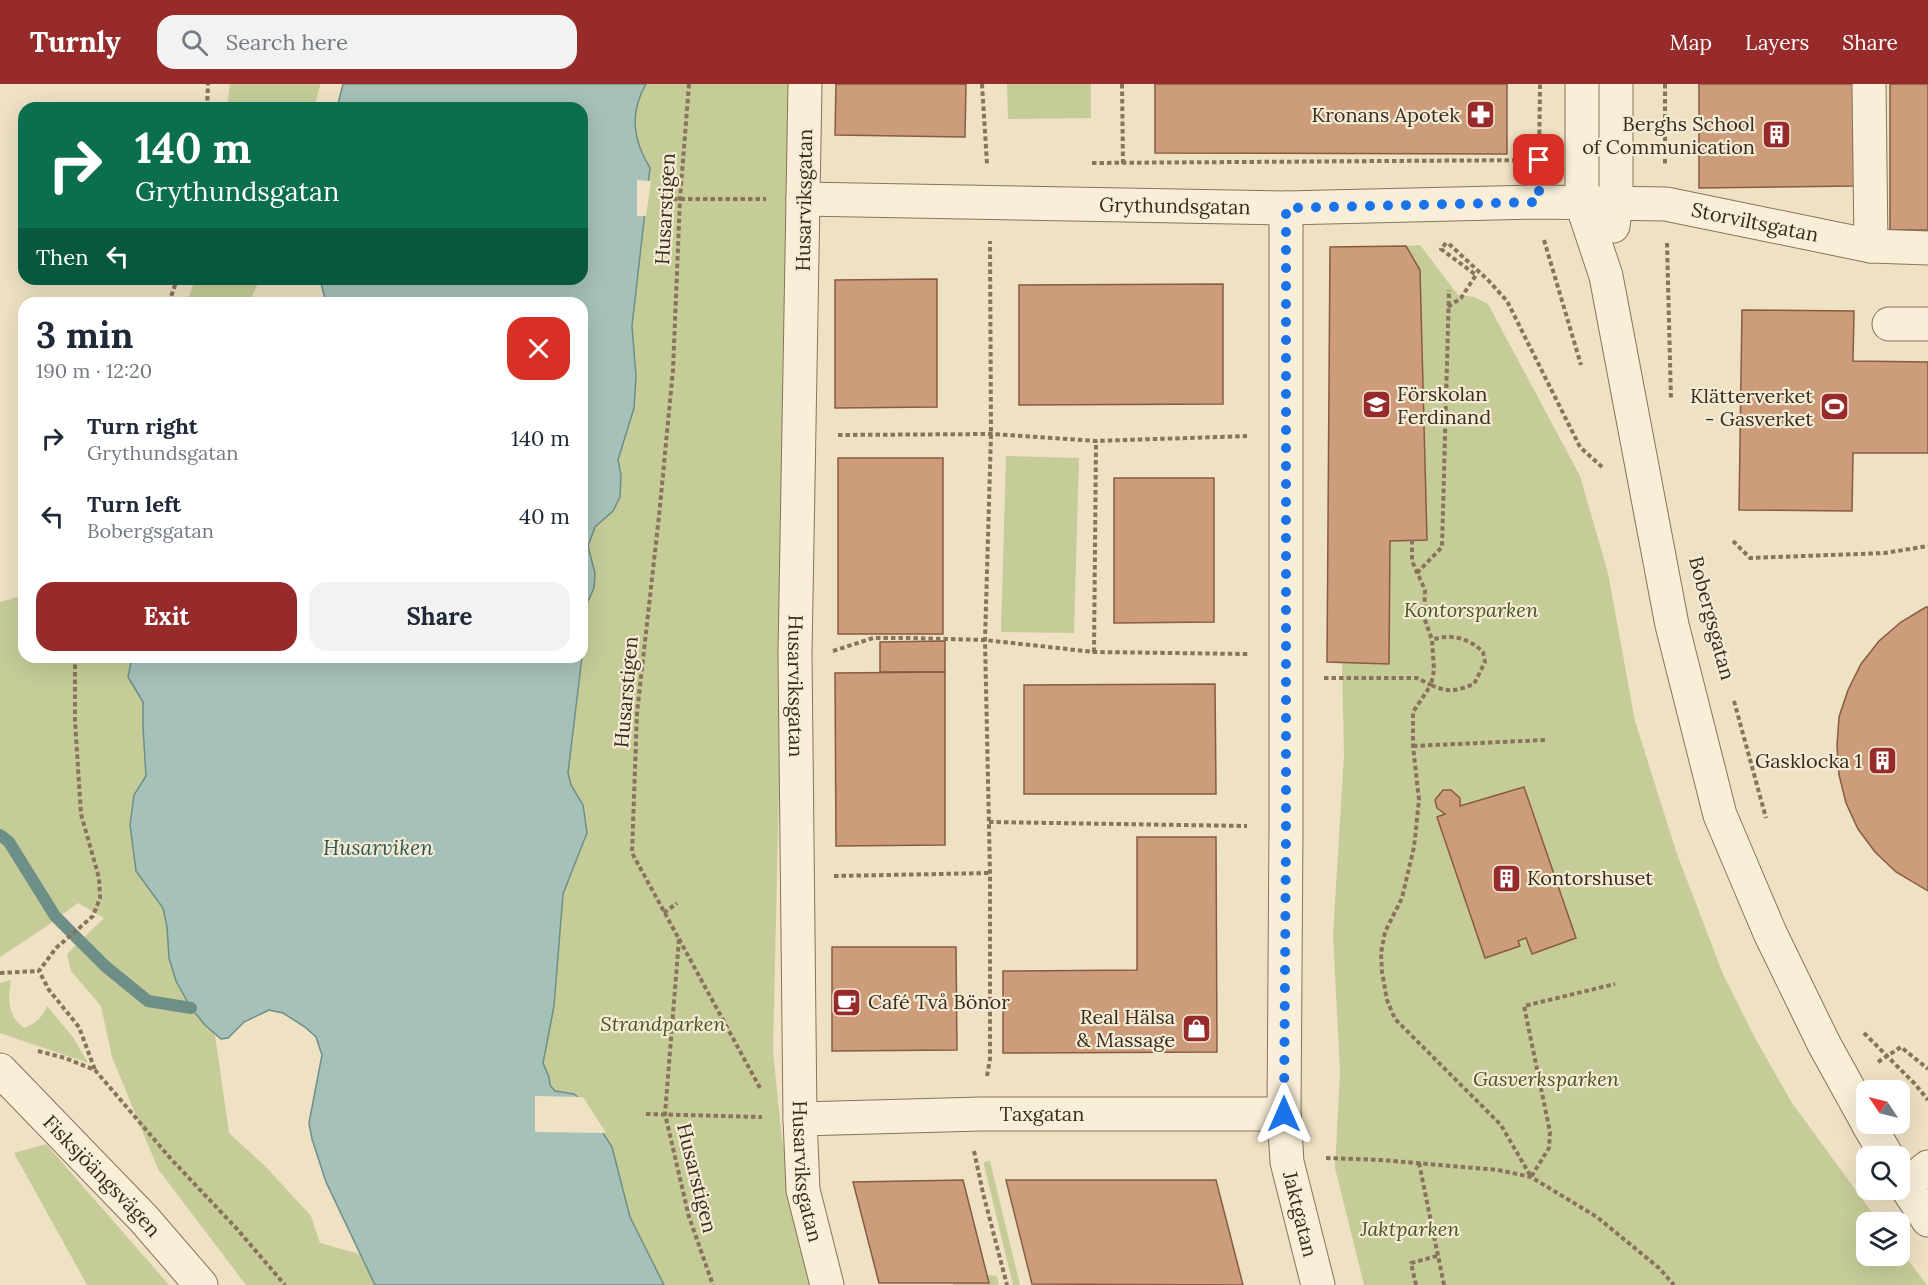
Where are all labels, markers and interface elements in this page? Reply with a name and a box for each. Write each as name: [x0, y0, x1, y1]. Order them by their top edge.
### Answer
search box: [157, 15, 577, 69]
text: Turnly: [30, 24, 121, 60]
icon: search: [178, 26, 211, 59]
text: Search here: [226, 28, 348, 56]
text: Map: [1669, 29, 1712, 56]
text: Layers: [1745, 29, 1809, 56]
text: Share: [1842, 29, 1898, 56]
pharmacy icon: Kronans Apotek: [1465, 99, 1497, 131]
place label: Kronans Apotek: [1312, 102, 1460, 127]
place label: Berghs School of Communication: [1582, 111, 1755, 159]
building icon: Berghs School of Communication: [1760, 119, 1792, 151]
text: 140 m: [135, 121, 251, 175]
icon: right: [36, 126, 114, 204]
street label: Husarviksgatan: [790, 128, 817, 272]
pin: [1513, 134, 1564, 185]
icon: arrive: [1522, 143, 1555, 176]
street label: Husarstigen: [649, 152, 680, 266]
text: Grythundsgatan: [135, 174, 339, 208]
street label: Grythundsgatan: [1099, 192, 1251, 219]
street label: Storviltsgatan: [1689, 197, 1821, 247]
icon: left: [101, 240, 134, 273]
text: Then: [36, 243, 89, 271]
text: 3 min: [36, 312, 134, 358]
button: close: [507, 317, 570, 380]
text: 190 m · 12:20: [36, 358, 152, 383]
place label: Förskolan Ferdinand: [1397, 381, 1491, 429]
place label: Klätterverket - Gasverket: [1690, 383, 1813, 431]
school or university icon: Förskolan Ferdinand: [1360, 389, 1392, 421]
sports icon: Klätterverket - Gasverket: [1818, 391, 1850, 423]
text: Turn right: [87, 412, 198, 440]
icon: right: [36, 422, 69, 455]
text: 140 m: [511, 424, 570, 452]
text: Grythundsgatan: [87, 440, 238, 465]
text: Turn left: [87, 490, 181, 518]
icon: left: [36, 500, 69, 533]
text: 40 m: [519, 502, 570, 530]
text: Bobergsgatan: [87, 518, 214, 543]
street label: Bobergsgatan: [1684, 553, 1741, 682]
button: Exit: [36, 582, 297, 651]
button: Share: [309, 582, 570, 651]
park label: Kontorsparken: [1404, 597, 1539, 622]
street label: Husarviksgatan: [783, 614, 809, 757]
street label: Husarstigen: [608, 635, 643, 749]
building icon: Gasklocka 1: [1867, 745, 1899, 777]
place label: Gasklocka 1: [1755, 748, 1862, 773]
water label: Husarviken: [323, 834, 433, 861]
building icon: Kontorshuset: [1490, 862, 1522, 894]
place label: Kontorshuset: [1527, 865, 1653, 890]
cafe icon: Café Två Bönor: [831, 986, 863, 1018]
place label: Café Två Bönor: [868, 989, 1010, 1014]
place label: Real Hälsa & Massage: [1077, 1004, 1175, 1052]
park label: Strandparken: [600, 1011, 726, 1036]
shop icon: Real Hälsa & Massage: [1180, 1012, 1212, 1044]
park label: Gasverksparken: [1473, 1066, 1620, 1091]
north arrow: [1856, 1080, 1910, 1134]
map controls: [1856, 1080, 1910, 1266]
position arrow: [1252, 1082, 1316, 1146]
street label: Husarviksgatan: [788, 1100, 829, 1245]
street label: Taxgatan: [1000, 1101, 1084, 1126]
street label: Fisksjöängsvägen: [38, 1109, 167, 1242]
street label: Husarstigen: [672, 1121, 723, 1235]
button: search: [1856, 1146, 1910, 1200]
street label: Jaktgatan: [1278, 1168, 1323, 1260]
button: layers: [1856, 1212, 1910, 1266]
park label: Jaktparken: [1359, 1216, 1460, 1241]

